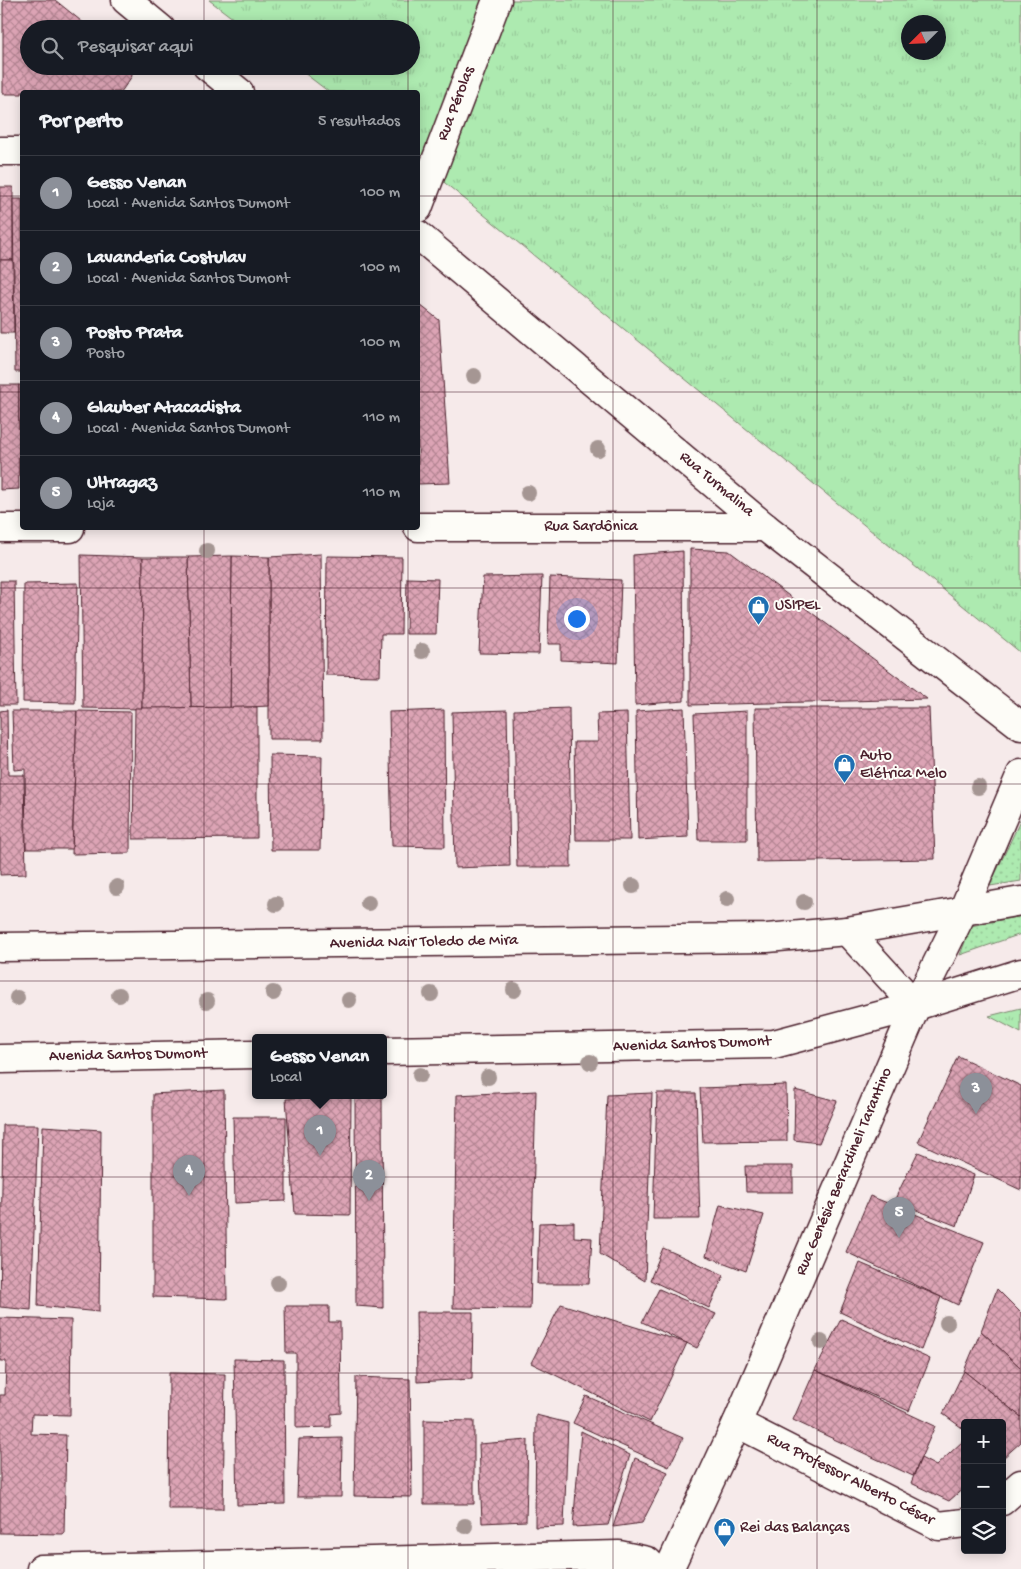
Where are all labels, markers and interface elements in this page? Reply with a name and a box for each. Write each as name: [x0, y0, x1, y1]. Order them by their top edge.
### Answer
north arrow: [901, 15, 946, 60]
search box: [20, 20, 420, 75]
icon: search: [38, 34, 66, 62]
text: Pesquisar aqui: [78, 36, 193, 59]
street label: Rua Pérolas: [434, 63, 480, 144]
text: Por perto: [40, 110, 123, 135]
text: 5 resultados: [318, 113, 400, 132]
text: Gesso Venan: [87, 172, 186, 195]
text: 1: [53, 184, 59, 203]
text: 100 m: [360, 184, 400, 203]
text: Local · Avenida Santos Dumont: [87, 195, 290, 214]
text: Lavanderia Costulav: [87, 247, 246, 270]
text: 2: [52, 259, 60, 278]
text: 100 m: [360, 259, 400, 278]
text: Local · Avenida Santos Dumont: [87, 270, 290, 289]
text: Posto Prata: [87, 322, 183, 345]
text: 3: [52, 334, 60, 353]
text: 100 m: [360, 334, 400, 353]
text: Posto: [87, 345, 125, 364]
text: Glauber Atacadista: [87, 397, 241, 420]
text: 4: [52, 409, 60, 428]
text: 110 m: [363, 409, 400, 428]
text: Local · Avenida Santos Dumont: [87, 420, 290, 439]
street label: Rua Turmalina: [675, 448, 758, 522]
text: Ultragaz: [87, 472, 157, 495]
text: 5: [52, 484, 60, 503]
text: 110 m: [363, 484, 400, 503]
text: Loja: [87, 495, 115, 514]
street label: Rua Sardônica: [544, 518, 639, 537]
shop icon: USIPEL: [747, 594, 771, 625]
place label: USIPEL: [775, 597, 821, 616]
your location: [564, 606, 590, 632]
place label: Auto Elétrica Melo: [860, 747, 947, 784]
shop icon: Auto Elétrica Melo: [832, 753, 856, 784]
street label: Avenida Nair Toledo de Mira: [330, 932, 519, 954]
street label: Avenida Santos Dumont: [613, 1033, 773, 1057]
popup: [252, 1034, 387, 1099]
street label: Avenida Santos Dumont: [49, 1045, 209, 1067]
text: Gesso Venan: [270, 1046, 369, 1069]
street label: Rua Genésia Berardineli Tarantino: [792, 1065, 898, 1279]
text: Local: [270, 1069, 302, 1088]
pin: 3: [960, 1073, 992, 1114]
pin: 1: [304, 1115, 336, 1156]
pin: 4: [173, 1155, 205, 1196]
pin: 2: [353, 1160, 385, 1201]
pin: 5: [883, 1197, 915, 1238]
map controls: [961, 1419, 1006, 1554]
button: +: [961, 1419, 1006, 1464]
street label: Rua Professor Alberto César: [763, 1429, 938, 1531]
button: −: [961, 1464, 1006, 1509]
button: layers: [961, 1509, 1006, 1554]
shop icon: Rei das Balanças: [712, 1516, 736, 1547]
place label: Rei das Balanças: [740, 1519, 850, 1538]

